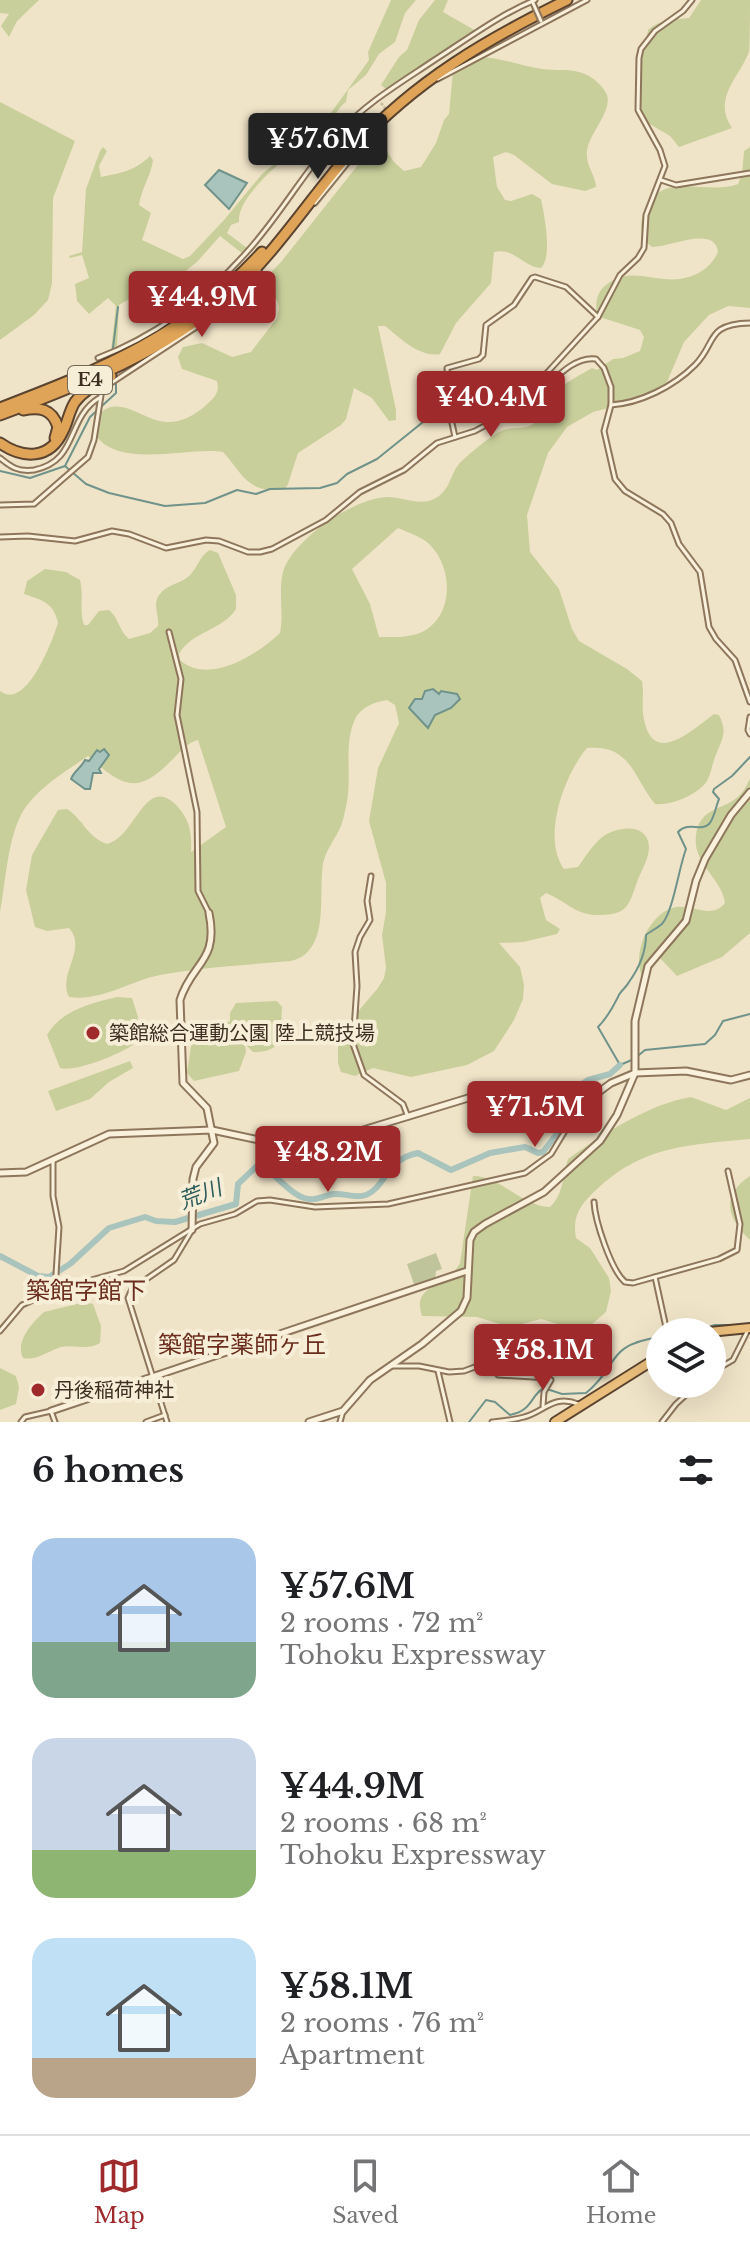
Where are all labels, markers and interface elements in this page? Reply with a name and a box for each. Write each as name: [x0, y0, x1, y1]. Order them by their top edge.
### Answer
pin: ¥57.6M: [253, 113, 383, 181]
text: ¥57.6M: [266, 123, 370, 155]
pin: ¥44.9M: [137, 271, 267, 339]
text: ¥44.9M: [147, 281, 257, 313]
road number: E4: [68, 366, 112, 394]
pin: ¥40.4M: [426, 371, 556, 439]
text: ¥40.4M: [435, 381, 547, 413]
place label: 築館総合運動公園 陸上競技場: [109, 1021, 375, 1045]
marker: 築館総合運動公園 陸上競技場: [84, 1024, 102, 1042]
pin: ¥71.5M: [470, 1081, 600, 1149]
text: ¥71.5M: [485, 1091, 585, 1123]
pin: ¥48.2M: [263, 1126, 393, 1194]
text: ¥48.2M: [273, 1136, 383, 1168]
water label: 荒川: [175, 1173, 227, 1215]
district label: 築館字館下: [26, 1276, 146, 1305]
map controls: [646, 1318, 726, 1398]
button: layers: [646, 1318, 726, 1398]
pin: ¥58.1M: [478, 1324, 608, 1392]
district label: 築館字薬師ヶ丘: [158, 1330, 326, 1359]
text: ¥58.1M: [492, 1334, 594, 1366]
place label: 丹後稲荷神社: [54, 1378, 174, 1402]
marker: 丹後稲荷神社: [29, 1381, 47, 1399]
icon: filters: [674, 1448, 718, 1492]
text: 6 homes: [32, 1449, 184, 1491]
text: ¥57.6M: [280, 1565, 415, 1607]
icon: home: [96, 1570, 192, 1666]
text: 2 rooms · 72 m²: [280, 1607, 483, 1639]
text: Tohoku Expressway: [280, 1639, 546, 1671]
text: ¥44.9M: [280, 1765, 425, 1807]
icon: home: [96, 1770, 192, 1866]
text: 2 rooms · 68 m²: [280, 1807, 487, 1839]
text: Tohoku Expressway: [280, 1839, 546, 1871]
text: ¥58.1M: [280, 1965, 413, 2007]
icon: home: [96, 1970, 192, 2066]
text: 2 rooms · 76 m²: [280, 2007, 484, 2039]
text: Apartment: [280, 2039, 425, 2071]
tab: Map: [94, 2154, 145, 2229]
tab: Saved: [332, 2154, 399, 2229]
tab: Home: [586, 2154, 656, 2229]

